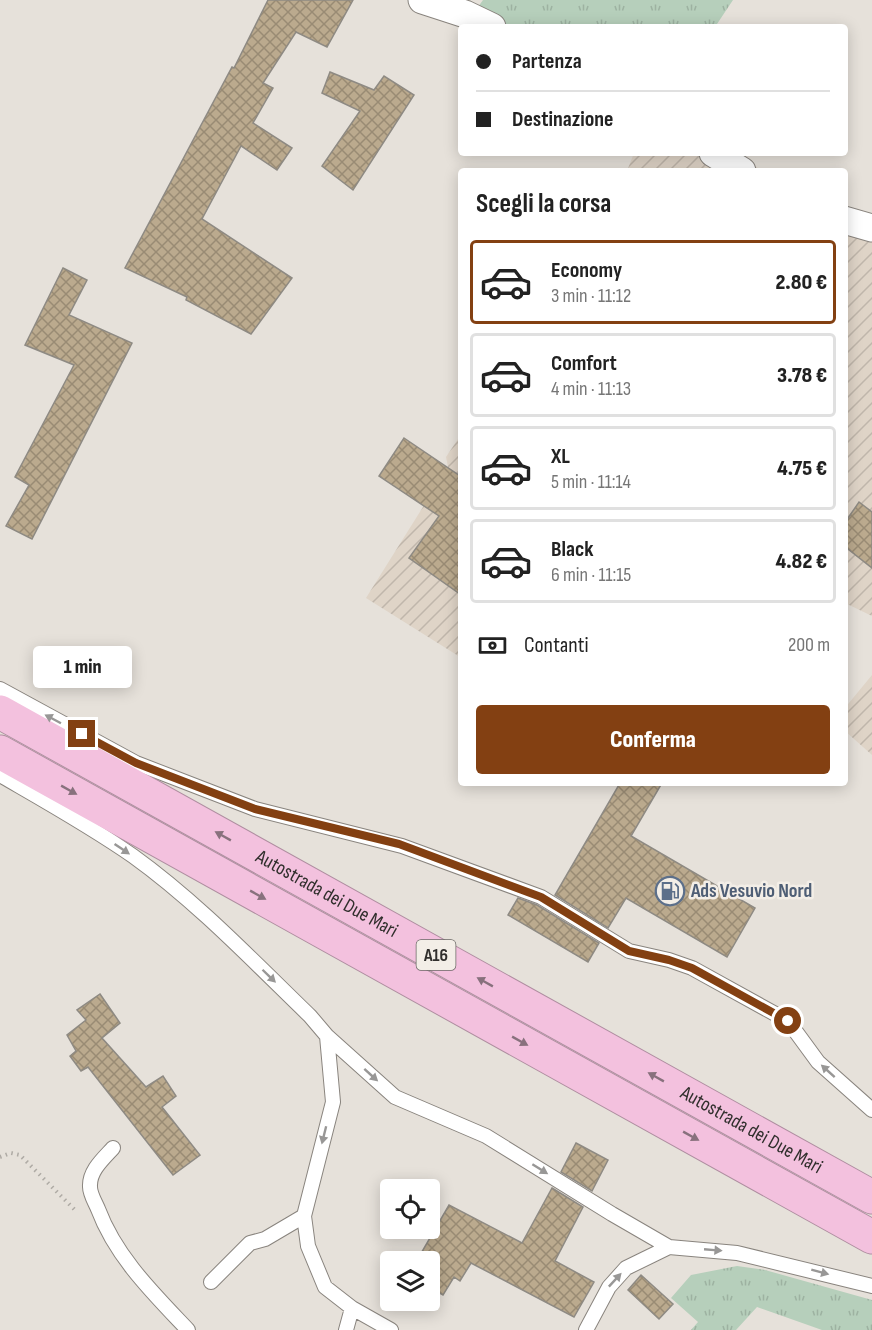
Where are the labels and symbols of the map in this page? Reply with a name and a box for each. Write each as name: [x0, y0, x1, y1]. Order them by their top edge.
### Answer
callout: 1 min: [32, 647, 132, 689]
one-way arrow: [44, 714, 61, 724]
route end: [68, 720, 95, 747]
one-way arrow: [61, 785, 78, 795]
one-way arrow: [214, 831, 231, 841]
one-way arrow: [114, 843, 130, 854]
street label: Autostrada dei Due Mari: [251, 844, 402, 943]
fuel station icon: Ads Vesuvio Nord: [654, 875, 686, 907]
place label: Ads Vesuvio Nord: [690, 879, 812, 903]
one-way arrow: [250, 890, 266, 901]
road number: A16: [416, 940, 456, 970]
one-way arrow: [262, 969, 276, 983]
one-way arrow: [476, 977, 493, 987]
route start: [774, 1007, 801, 1034]
one-way arrow: [512, 1036, 529, 1046]
one-way arrow: [821, 1065, 836, 1078]
one-way arrow: [363, 1068, 378, 1081]
one-way arrow: [647, 1072, 664, 1082]
street label: Autostrada dei Due Mari: [676, 1080, 827, 1179]
one-way arrow: [319, 1126, 329, 1144]
one-way arrow: [683, 1131, 700, 1141]
one-way arrow: [532, 1164, 548, 1175]
one-way arrow: [704, 1246, 723, 1255]
one-way arrow: [810, 1268, 829, 1278]
one-way arrow: [608, 1273, 622, 1287]

